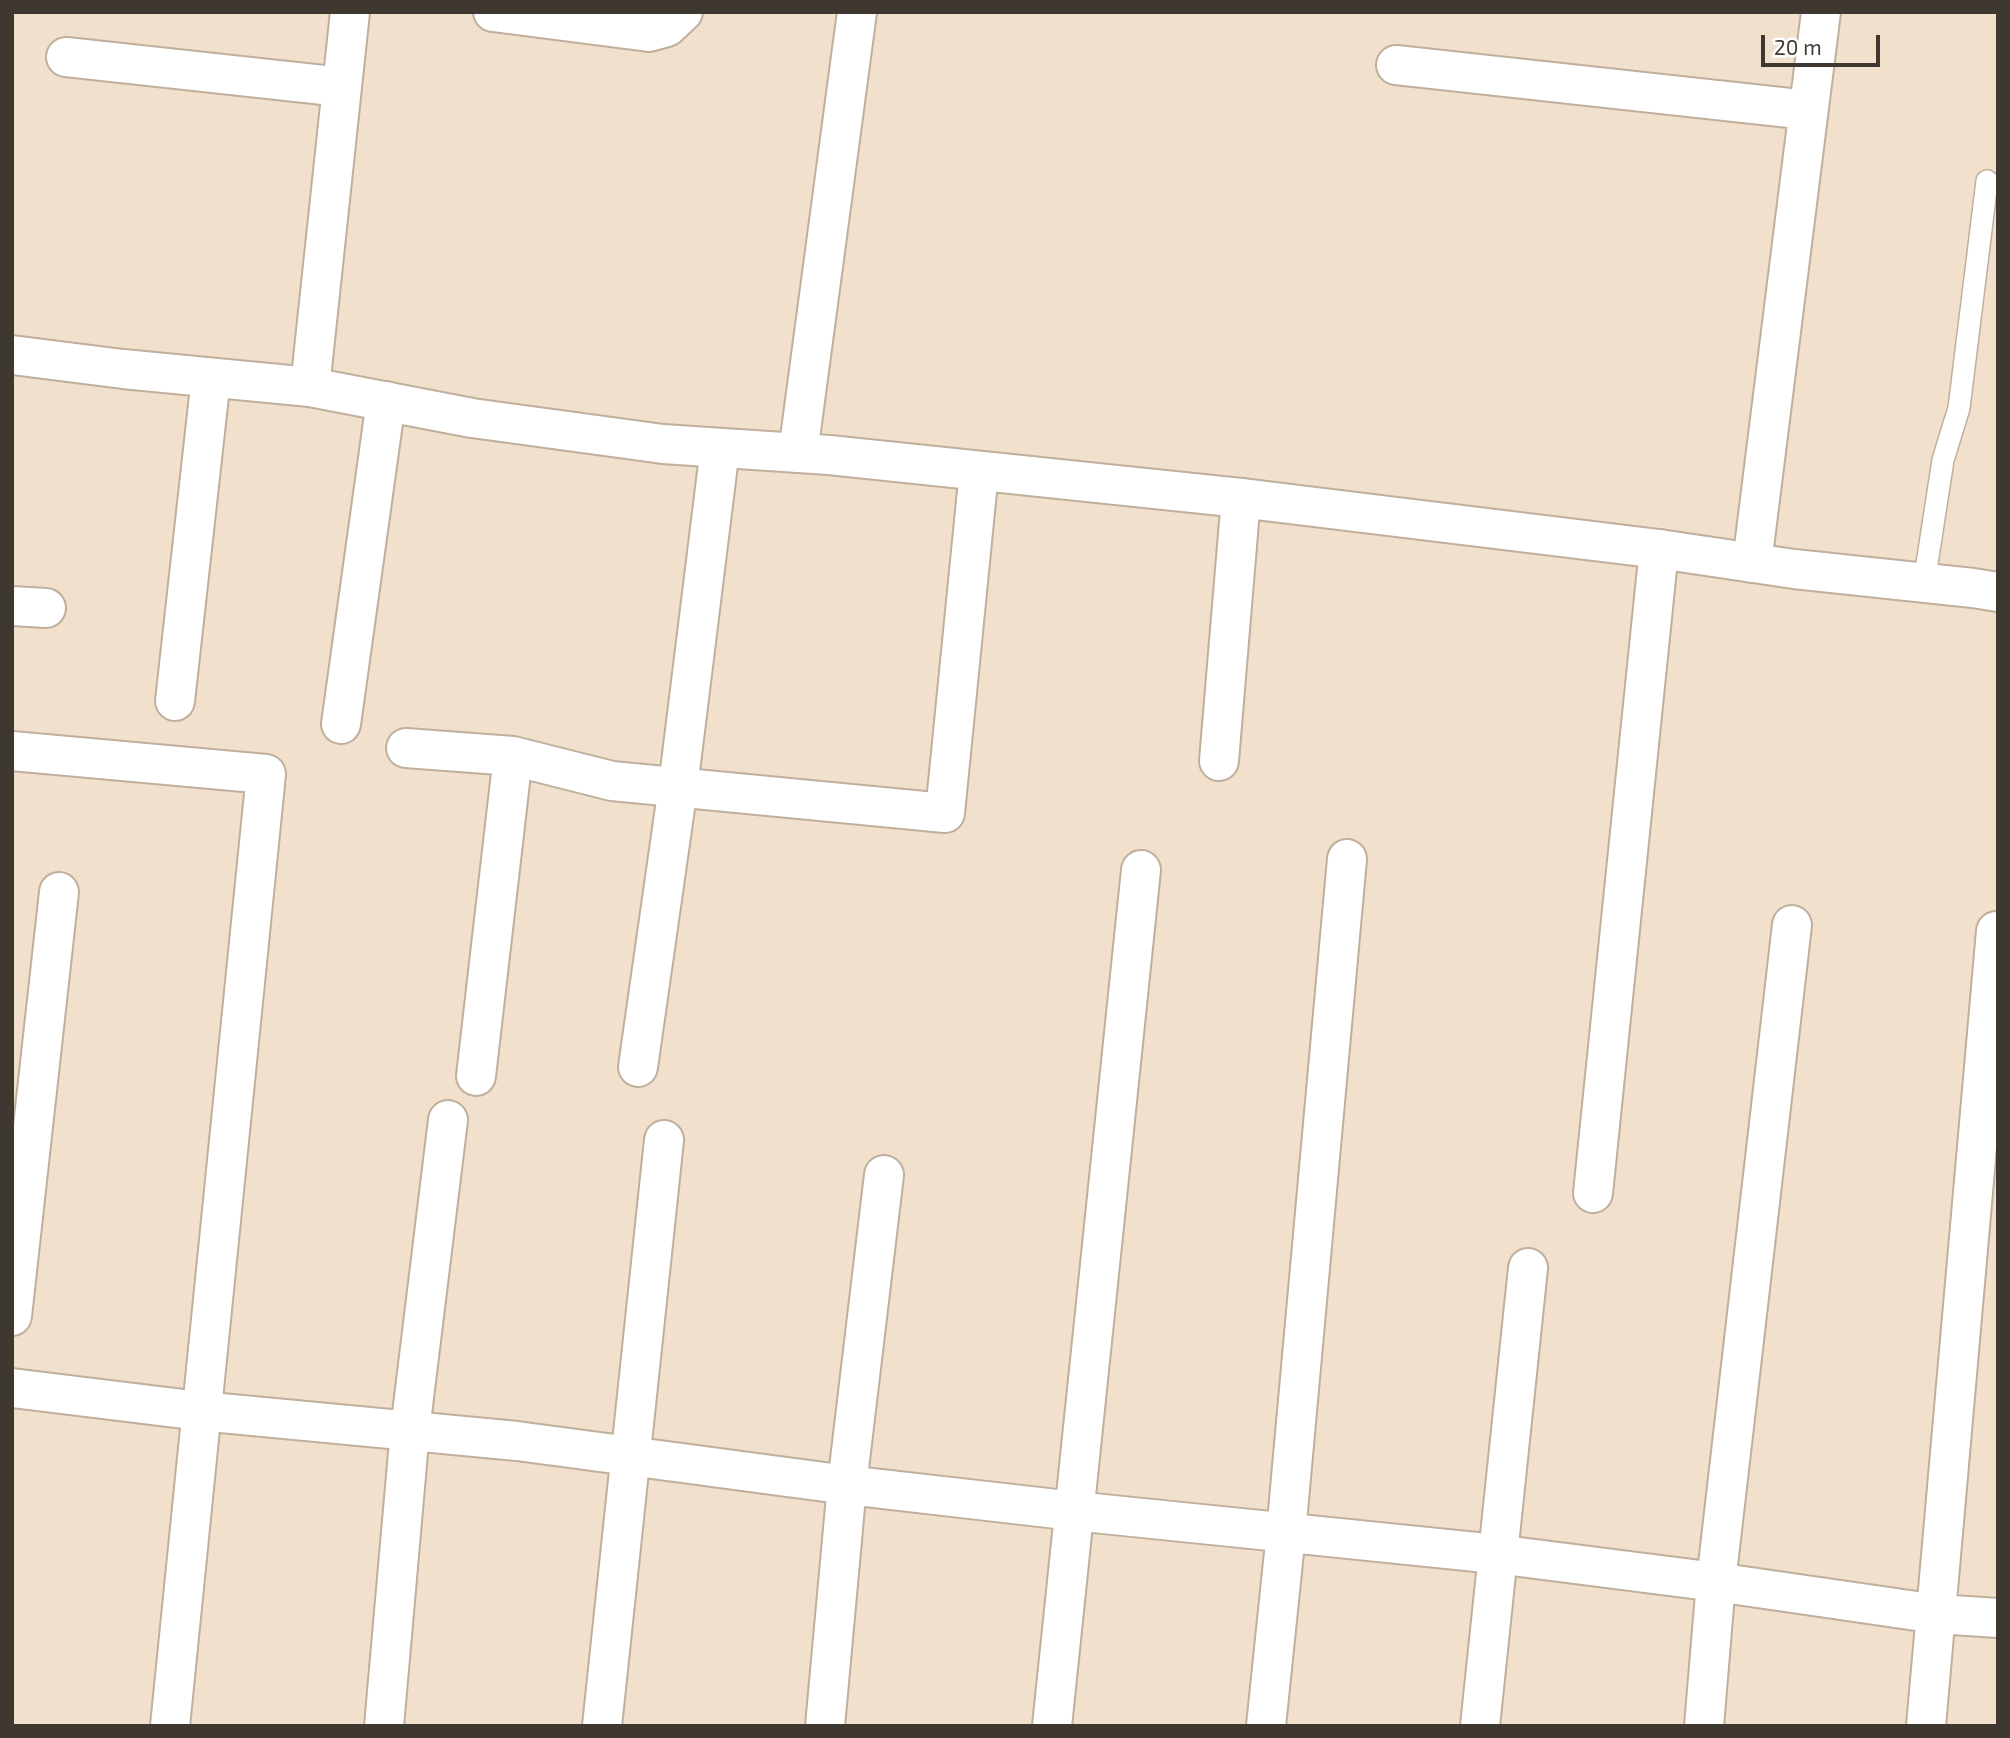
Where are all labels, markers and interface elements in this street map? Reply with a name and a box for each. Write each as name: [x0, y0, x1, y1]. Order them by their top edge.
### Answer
scale bar: [1765, 21, 1884, 65]
text: 20 m: [1774, 34, 1822, 59]

